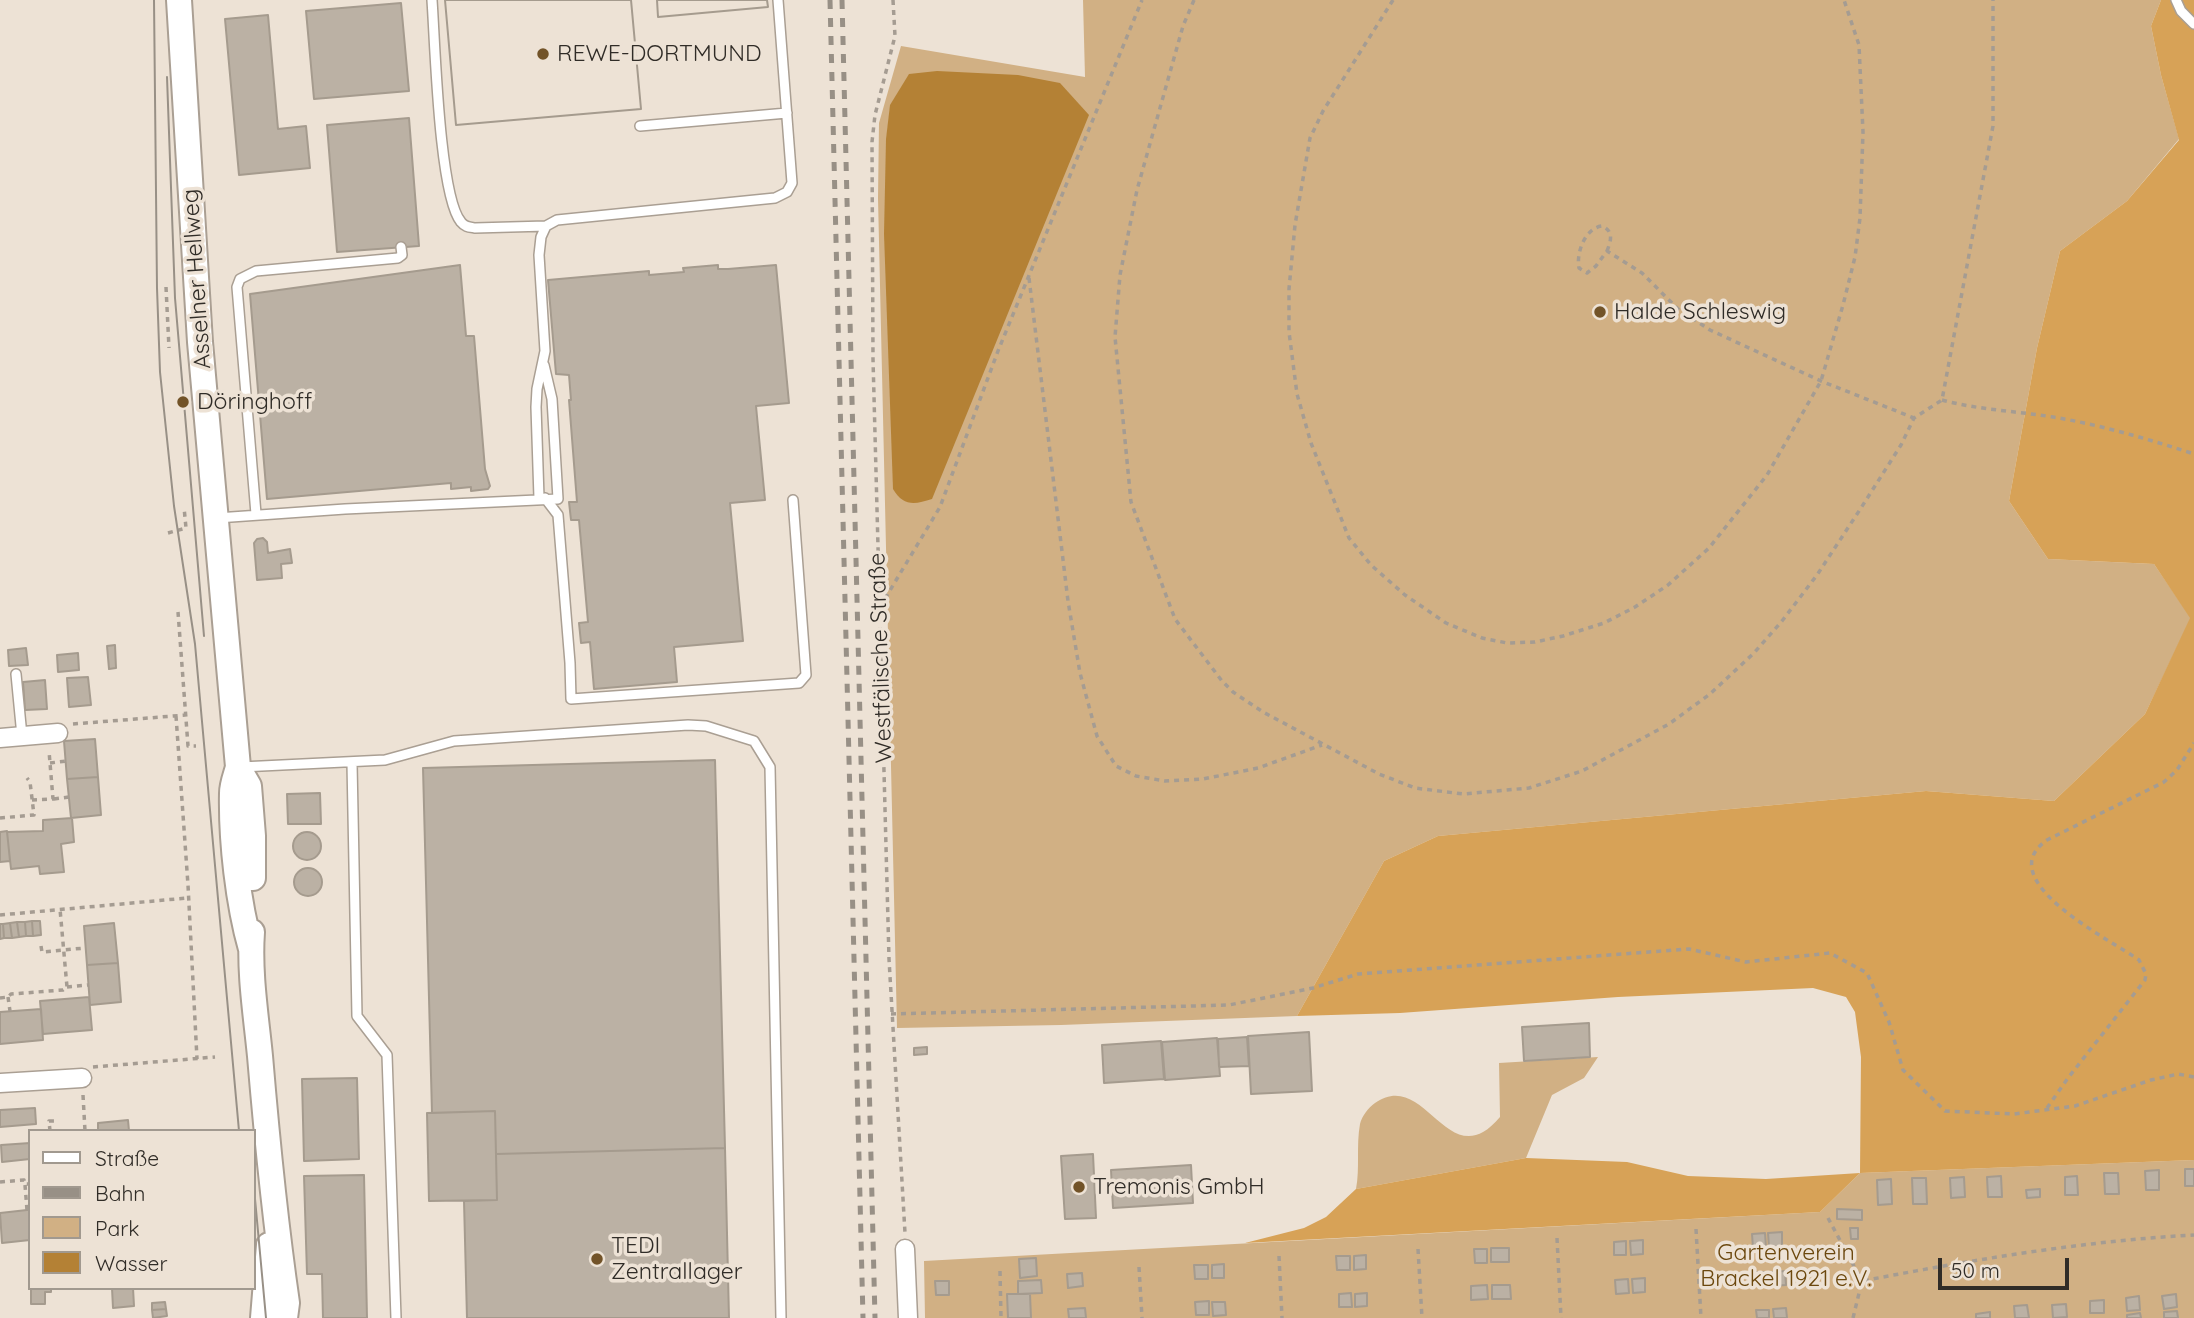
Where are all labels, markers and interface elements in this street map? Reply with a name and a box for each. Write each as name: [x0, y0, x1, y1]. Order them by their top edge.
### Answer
place label: REWE-DORTMUND: [557, 40, 762, 68]
marker: REWE-DORTMUND: [535, 46, 551, 62]
street label: Asselner Hellweg: [177, 188, 217, 370]
place label: Halde Schleswig: [1614, 298, 1786, 326]
marker: Halde Schleswig: [1592, 304, 1608, 320]
place label: Döringhoff: [197, 388, 312, 416]
marker: Döringhoff: [175, 394, 191, 410]
street label: Westfälische Straße: [864, 552, 898, 764]
legend: [28, 1129, 256, 1290]
text: Straße: [95, 1145, 159, 1171]
place label: Tremonis GmbH: [1093, 1173, 1264, 1201]
marker: Tremonis GmbH: [1071, 1179, 1087, 1195]
text: Bahn: [95, 1180, 145, 1206]
text: Park: [95, 1215, 139, 1241]
place label: TEDI Zentrallager: [611, 1232, 743, 1286]
park label: Gartenverein Brackel 1921 e.V.: [1700, 1239, 1872, 1293]
scale bar: [1942, 1244, 2073, 1288]
text: Wasser: [95, 1250, 167, 1276]
marker: TEDI Zentrallager: [589, 1251, 605, 1267]
text: 50 m: [1951, 1257, 2000, 1283]

